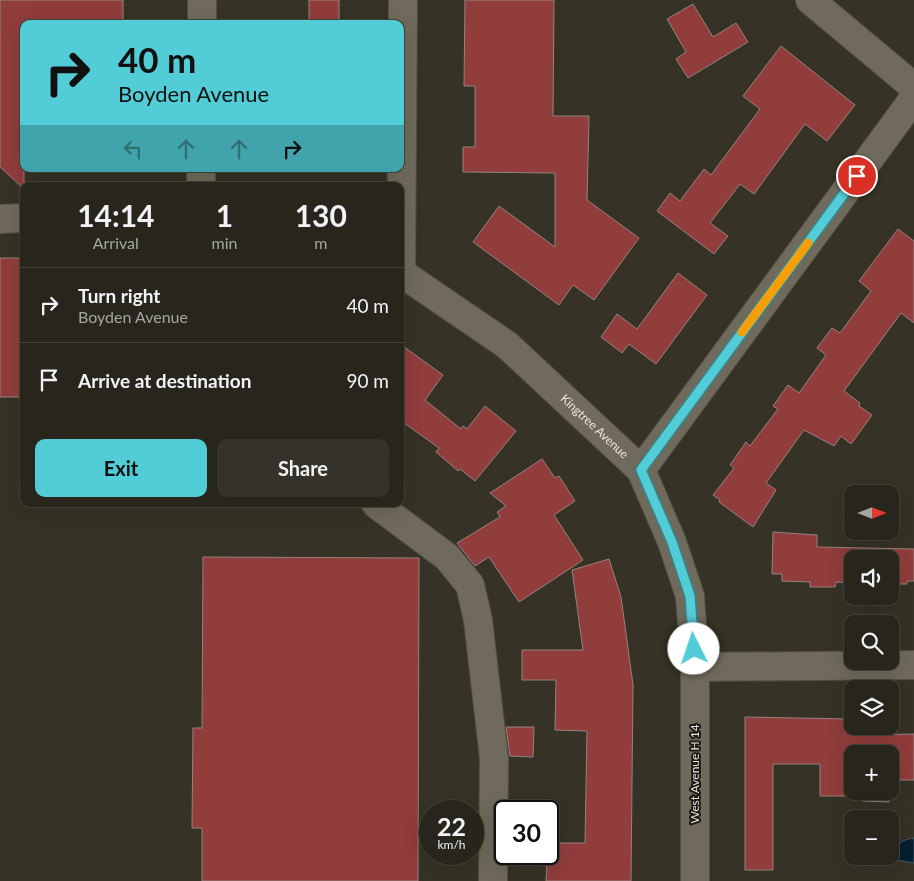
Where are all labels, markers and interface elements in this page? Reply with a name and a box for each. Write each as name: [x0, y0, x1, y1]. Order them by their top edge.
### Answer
text: 40 m: [118, 38, 196, 80]
icon: right: [35, 40, 100, 105]
text: Boyden Avenue: [118, 80, 269, 107]
icon: left: [119, 135, 147, 163]
icon: ahead: [172, 135, 200, 163]
icon: ahead: [225, 135, 253, 163]
icon: right: [278, 135, 306, 163]
pin: [836, 155, 878, 197]
icon: arrive: [843, 162, 871, 190]
text: 14:14: [77, 197, 154, 233]
text: 1: [216, 197, 233, 233]
text: 130: [295, 197, 347, 233]
text: Arrival: [93, 233, 139, 252]
text: min: [212, 233, 238, 252]
text: m: [314, 233, 327, 252]
text: Turn right: [78, 284, 160, 307]
icon: right: [35, 291, 63, 319]
text: 40 m: [346, 294, 389, 317]
text: Boyden Avenue: [78, 307, 188, 326]
icon: arrive: [35, 366, 63, 394]
text: Arrive at destination: [78, 369, 251, 392]
text: 90 m: [346, 369, 389, 392]
street label: Kingtree Avenue: [558, 391, 632, 461]
button: Exit: [35, 439, 207, 497]
button: Share: [217, 439, 389, 497]
north arrow: [844, 485, 899, 540]
map controls: [844, 485, 899, 865]
button: sound: [844, 550, 899, 605]
button: search: [844, 615, 899, 670]
position arrow: [667, 622, 719, 674]
button: layers: [844, 680, 899, 735]
street label: West Avenue H 14: [687, 724, 702, 824]
button: +: [844, 745, 899, 800]
speed limit sign: 30: [494, 800, 559, 865]
button: −: [844, 810, 899, 865]
text: 22: [437, 811, 466, 841]
text: km/h: [437, 837, 466, 852]

